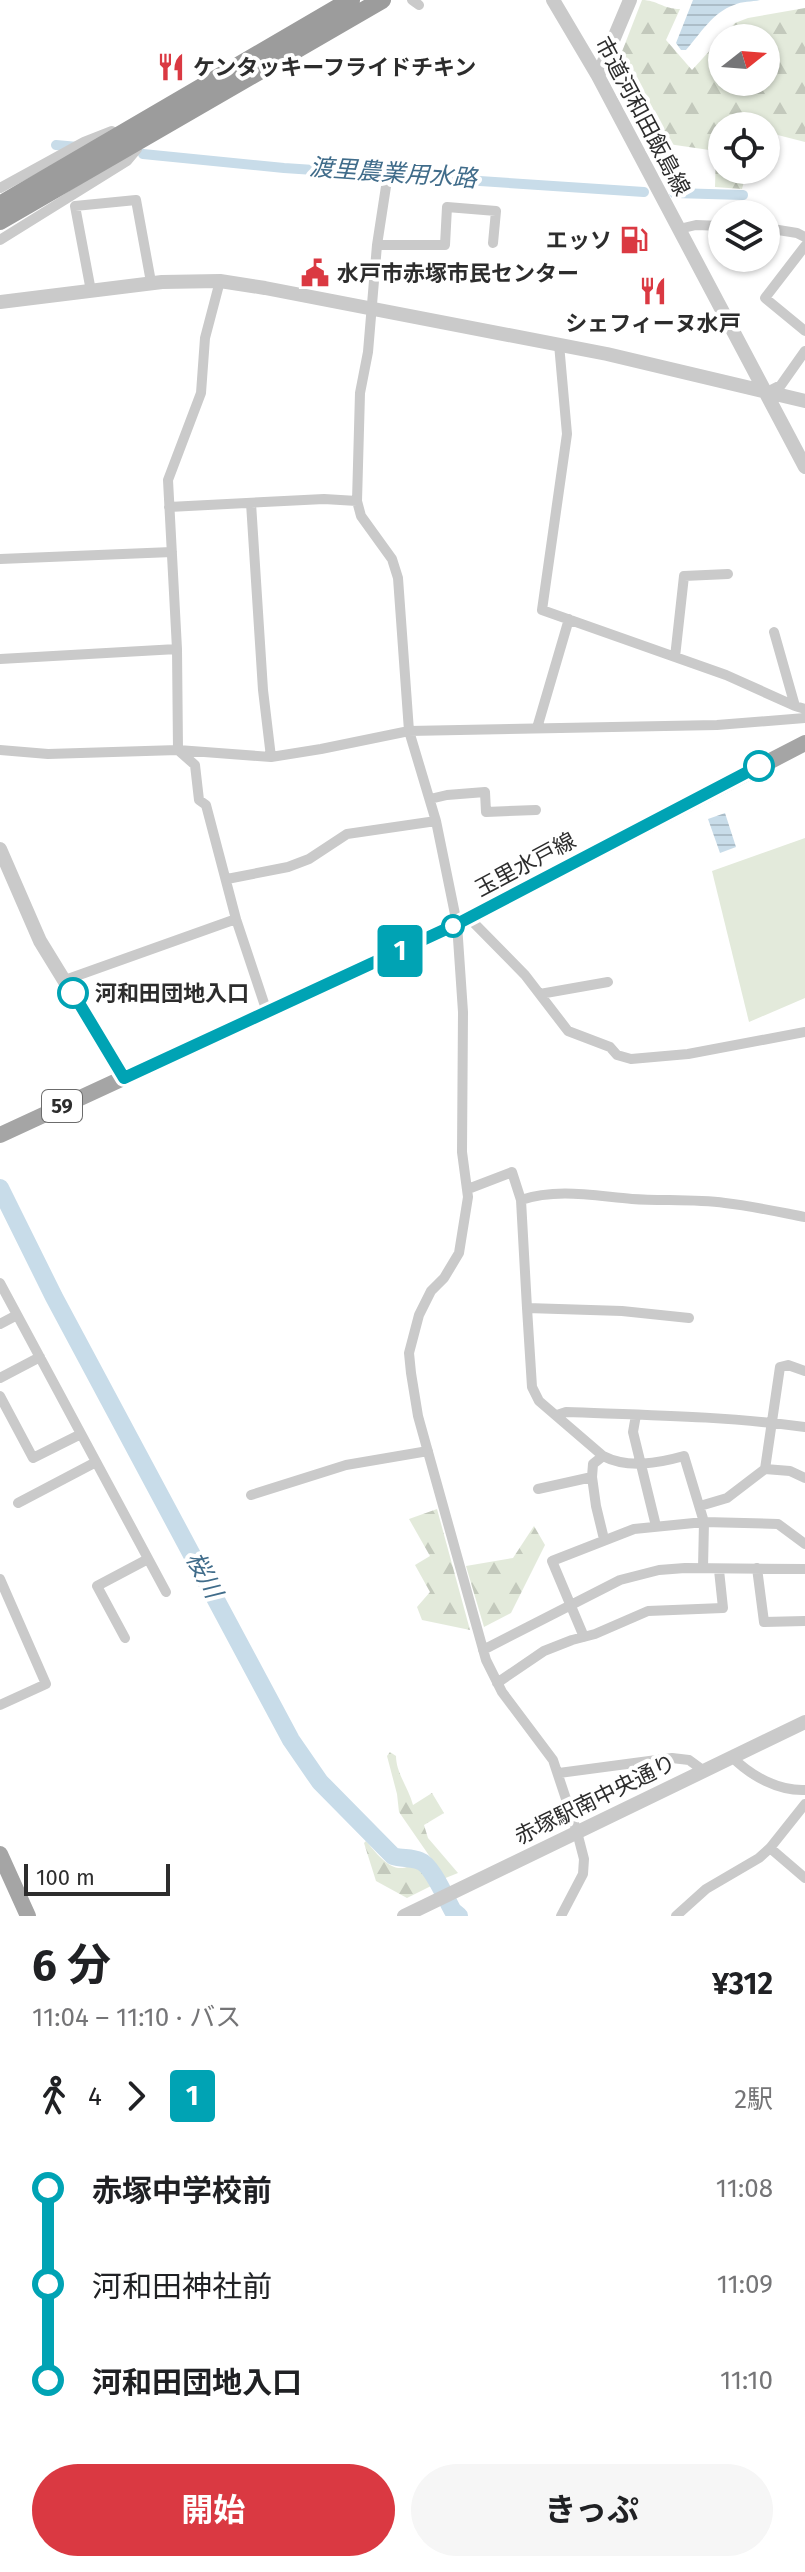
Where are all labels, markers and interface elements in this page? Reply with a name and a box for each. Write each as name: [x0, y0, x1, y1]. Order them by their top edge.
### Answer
north arrow: [708, 24, 780, 96]
map controls: [708, 24, 780, 272]
street label: 市道河和田飯島線: [589, 32, 696, 200]
restaurant icon: ケンタッキーフライドチキン: [156, 52, 186, 82]
place label: ケンタッキーフライドチキン: [193, 54, 476, 81]
button: locate: [708, 112, 780, 184]
water label: 渡里農業用水路: [308, 153, 480, 193]
button: layers: [708, 200, 780, 272]
fuel station icon: エッソ: [619, 225, 649, 255]
place label: エッソ: [546, 227, 612, 254]
public building icon: 水戸市赤塚市民センター: [300, 258, 330, 288]
place label: 水戸市赤塚市民センター: [337, 260, 579, 287]
restaurant icon: シェフィーヌ水戸: [638, 276, 668, 306]
place label: シェフィーヌ水戸: [565, 310, 741, 337]
unlabelled marker: [744, 751, 774, 781]
street label: 玉里水戸線: [470, 827, 580, 902]
unlabelled marker: [442, 915, 464, 937]
line badge: 1: [374, 925, 426, 977]
text: 1: [394, 934, 407, 967]
marker: 河和田団地入口: [58, 978, 88, 1008]
place label: 河和田団地入口: [95, 980, 249, 1007]
road number: 59: [42, 1090, 82, 1122]
water label: 桜川: [180, 1547, 229, 1605]
street label: 赤塚駅南中央通り: [510, 1749, 680, 1850]
scale bar: [24, 1860, 170, 1896]
text: 100 m: [36, 1864, 95, 1891]
text: 6 分: [32, 1939, 111, 1992]
text: ¥312: [712, 1966, 773, 2002]
text: 11:04 – 11:10 · バス: [32, 2002, 241, 2033]
icon: walk: [32, 2074, 76, 2118]
icon: forward: [114, 2074, 158, 2118]
text: 1: [186, 2079, 199, 2112]
text: 4: [88, 2081, 102, 2112]
text: 2駅: [734, 2084, 773, 2115]
text: 赤塚中学校前: [92, 2173, 272, 2209]
text: 11:08: [716, 2173, 773, 2204]
text: 河和田神社前: [92, 2269, 272, 2305]
text: 11:09: [717, 2269, 773, 2300]
text: 河和田団地入口: [92, 2365, 302, 2401]
text: 11:10: [720, 2365, 773, 2396]
button: 開始: [32, 2464, 395, 2556]
button: きっぷ: [411, 2464, 773, 2556]

